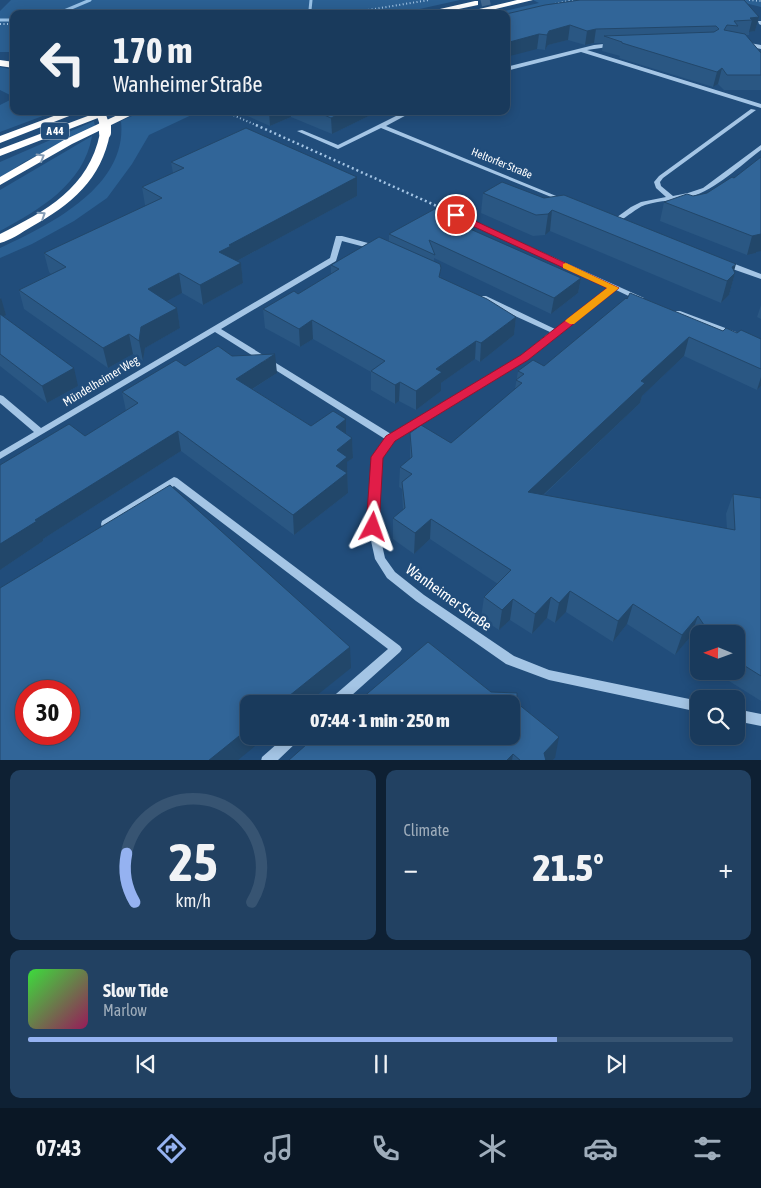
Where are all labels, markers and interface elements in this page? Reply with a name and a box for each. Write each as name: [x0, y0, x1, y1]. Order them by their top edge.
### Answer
icon: left: [30, 30, 95, 95]
text: 170 m: [113, 30, 192, 70]
text: Wanheimer Straße: [113, 71, 262, 97]
road number: A 44: [41, 122, 69, 140]
street label: Heltorfer Straße: [470, 145, 534, 181]
one-way arrow: [36, 153, 45, 163]
pin: [435, 194, 477, 236]
icon: arrive: [442, 201, 470, 229]
one-way arrow: [37, 211, 46, 221]
street label: Mündelheimer Weg: [60, 352, 142, 409]
position arrow: [346, 500, 398, 552]
street label: Wanheimer Straße: [403, 560, 495, 634]
north arrow: [690, 625, 745, 680]
map controls: [690, 625, 745, 745]
speed limit sign: 30: [15, 680, 80, 745]
button: search: [690, 690, 745, 745]
text: 07:44 · 1 min · 250 m: [310, 709, 450, 731]
text: Climate: [404, 821, 449, 839]
text: 25: [168, 832, 217, 892]
text: 21.5°: [533, 846, 604, 889]
text: −: [404, 852, 418, 884]
text: +: [718, 852, 733, 884]
text: km/h: [175, 890, 210, 911]
text: Slow Tide: [103, 979, 168, 1001]
text: Marlow: [103, 1001, 147, 1019]
icon: previous: [132, 1050, 160, 1078]
icon: pause: [367, 1050, 395, 1078]
icon: next: [602, 1050, 630, 1078]
icon: directions: [154, 1131, 189, 1166]
icon: music: [261, 1131, 296, 1166]
icon: phone: [368, 1131, 403, 1166]
icon: climate: [475, 1131, 510, 1166]
icon: car: [583, 1131, 618, 1166]
icon: filters: [690, 1131, 725, 1166]
text: 07:43: [36, 1135, 81, 1161]

